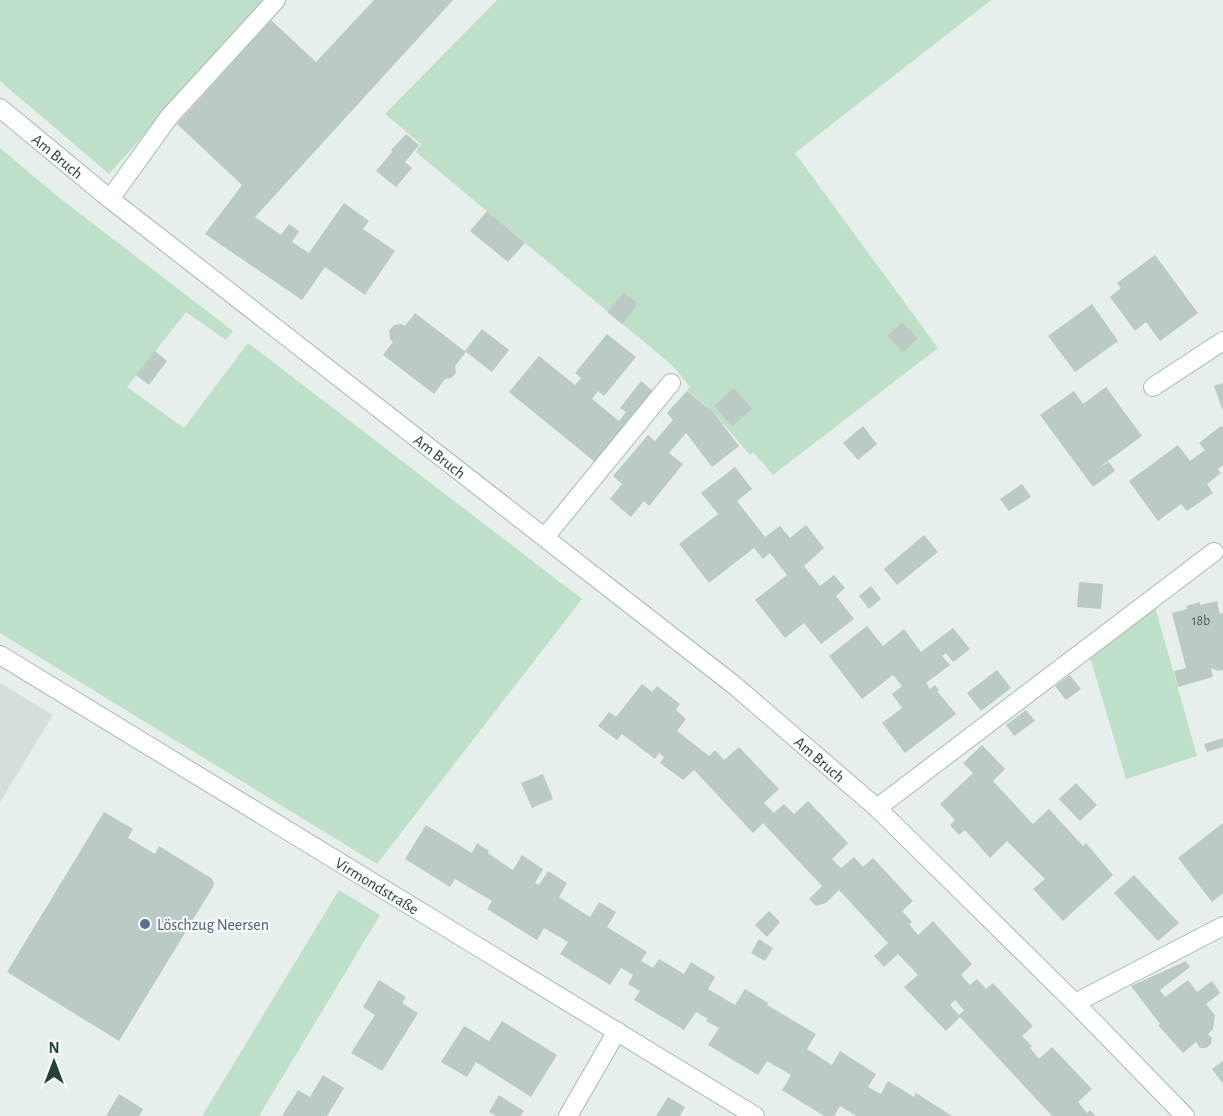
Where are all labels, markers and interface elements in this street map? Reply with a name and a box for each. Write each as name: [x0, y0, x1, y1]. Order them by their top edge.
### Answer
street label: Am Bruch: [29, 131, 86, 182]
street label: Am Bruch: [410, 432, 468, 482]
house number: 18b: [1192, 614, 1210, 628]
street label: Am Bruch: [791, 734, 848, 786]
street label: Virmondstraße: [332, 855, 421, 918]
marker: Löschzug Neersen: [138, 917, 152, 931]
place label: Löschzug Neersen: [157, 917, 269, 933]
north arrow: [24, 1032, 84, 1092]
text: N: [48, 1040, 60, 1056]

